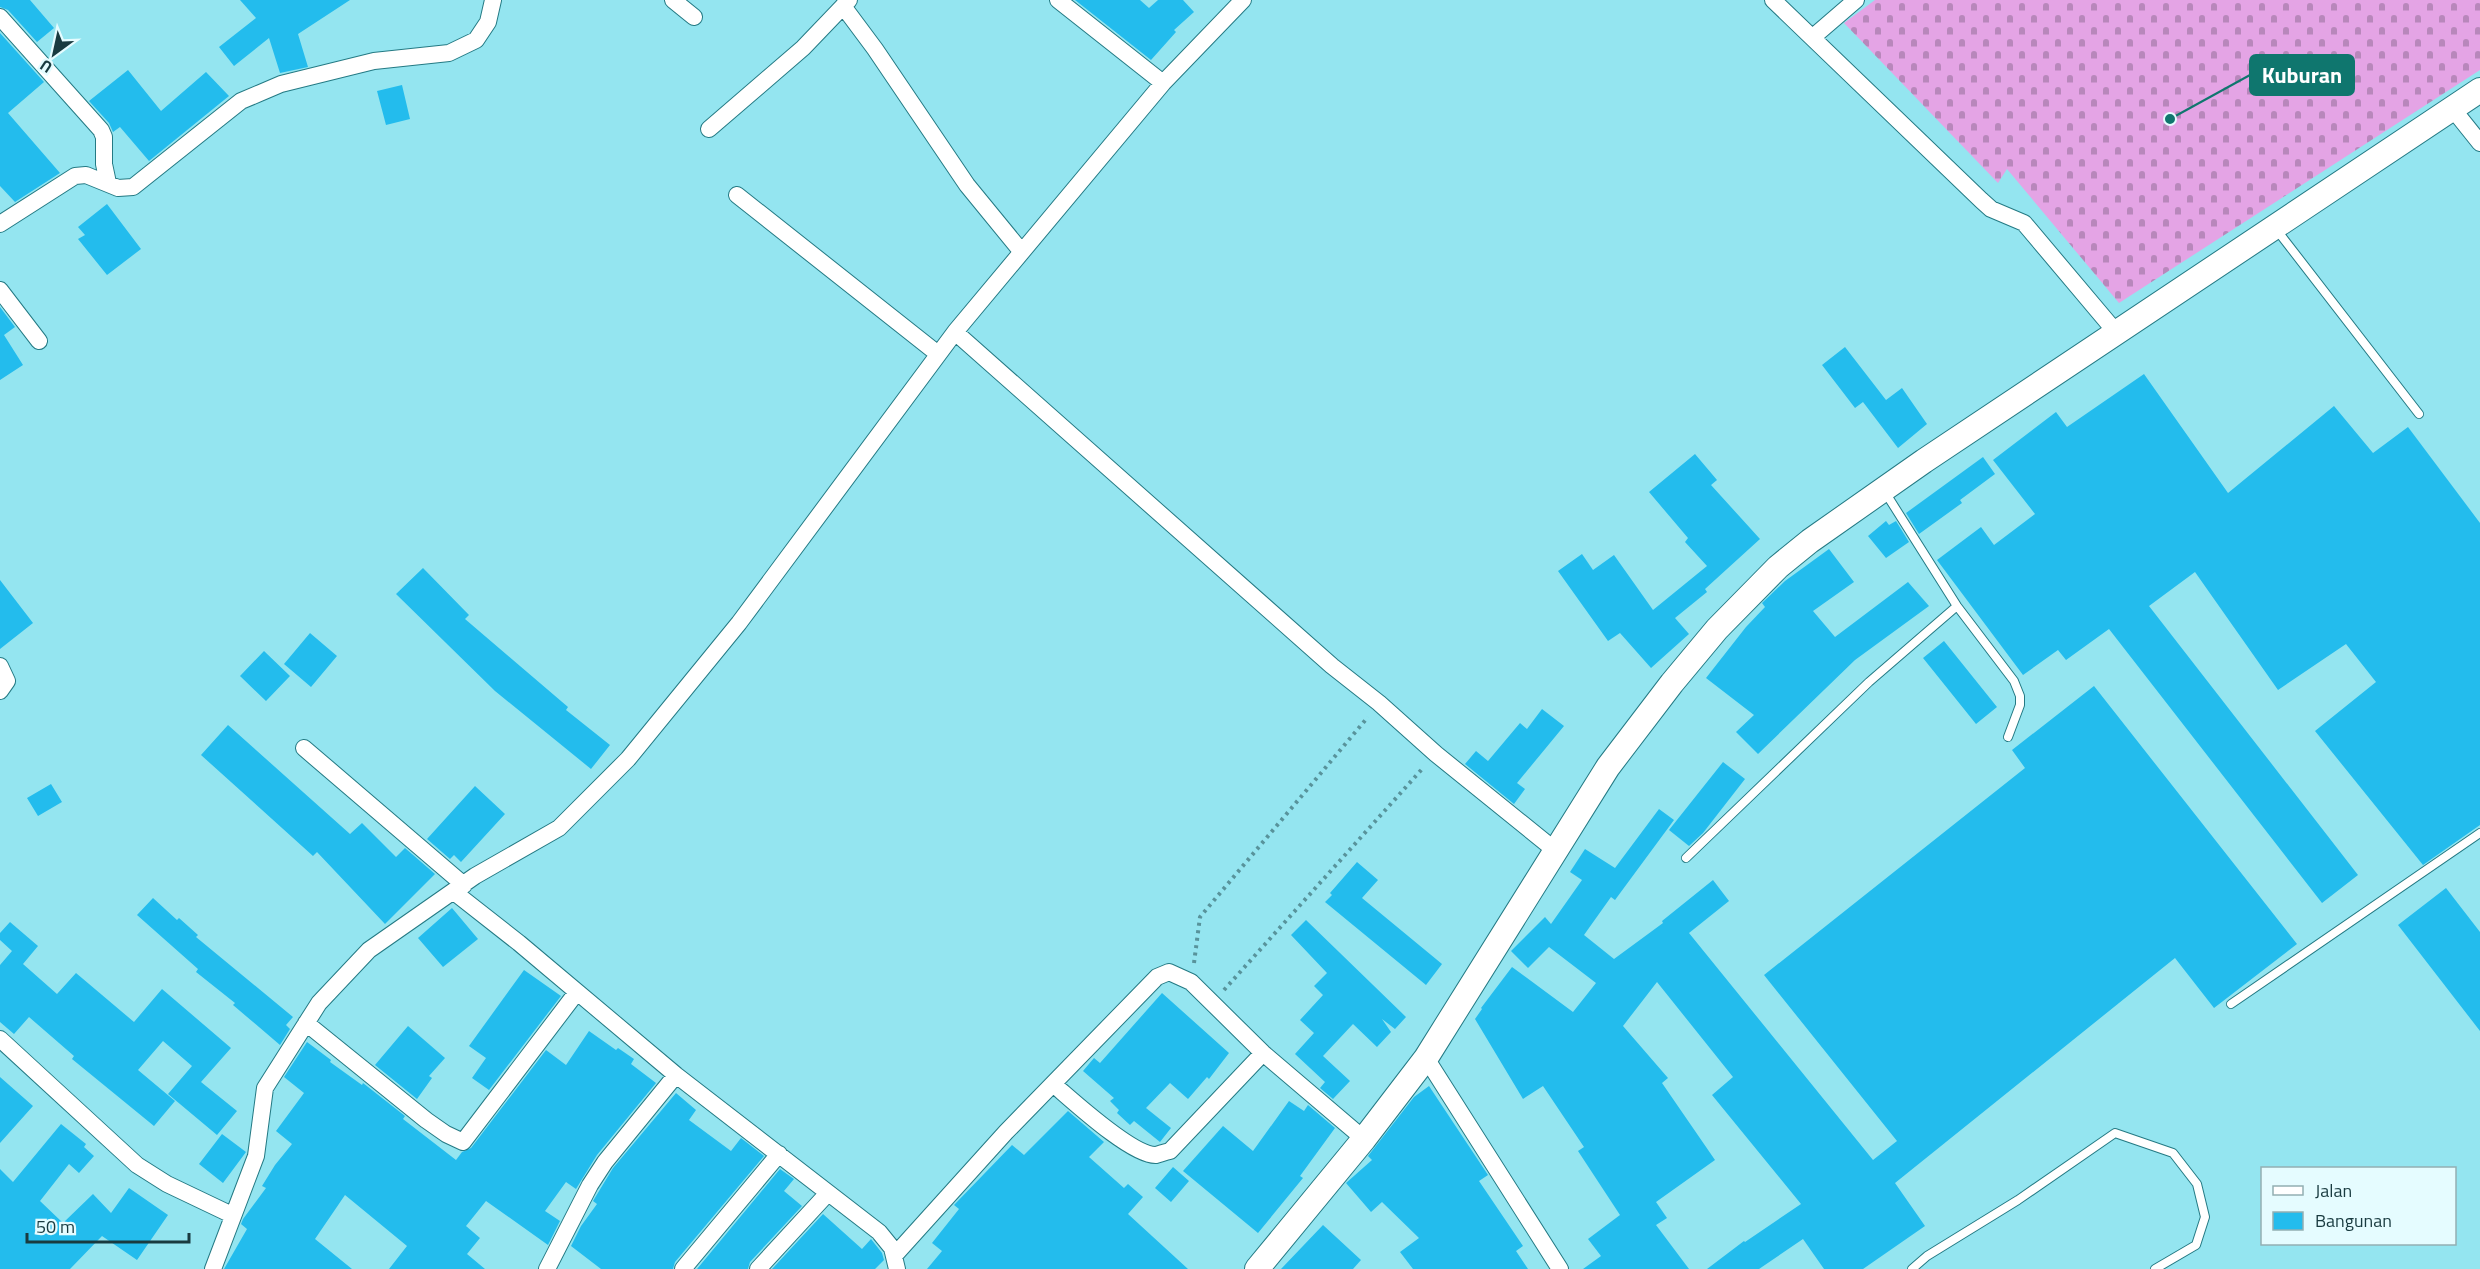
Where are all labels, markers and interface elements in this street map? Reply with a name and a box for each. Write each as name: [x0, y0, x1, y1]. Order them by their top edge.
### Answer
north arrow: [24, 24, 84, 84]
text: U: [35, 54, 57, 79]
callout: Kuburan: [2250, 55, 2354, 95]
text: Kuburan: [2262, 58, 2342, 92]
legend: [2261, 1167, 2456, 1245]
text: Jalan: [2315, 1177, 2352, 1204]
scale bar: [27, 1206, 189, 1244]
text: Bangunan: [2315, 1207, 2392, 1234]
text: 50 m: [36, 1213, 75, 1240]

